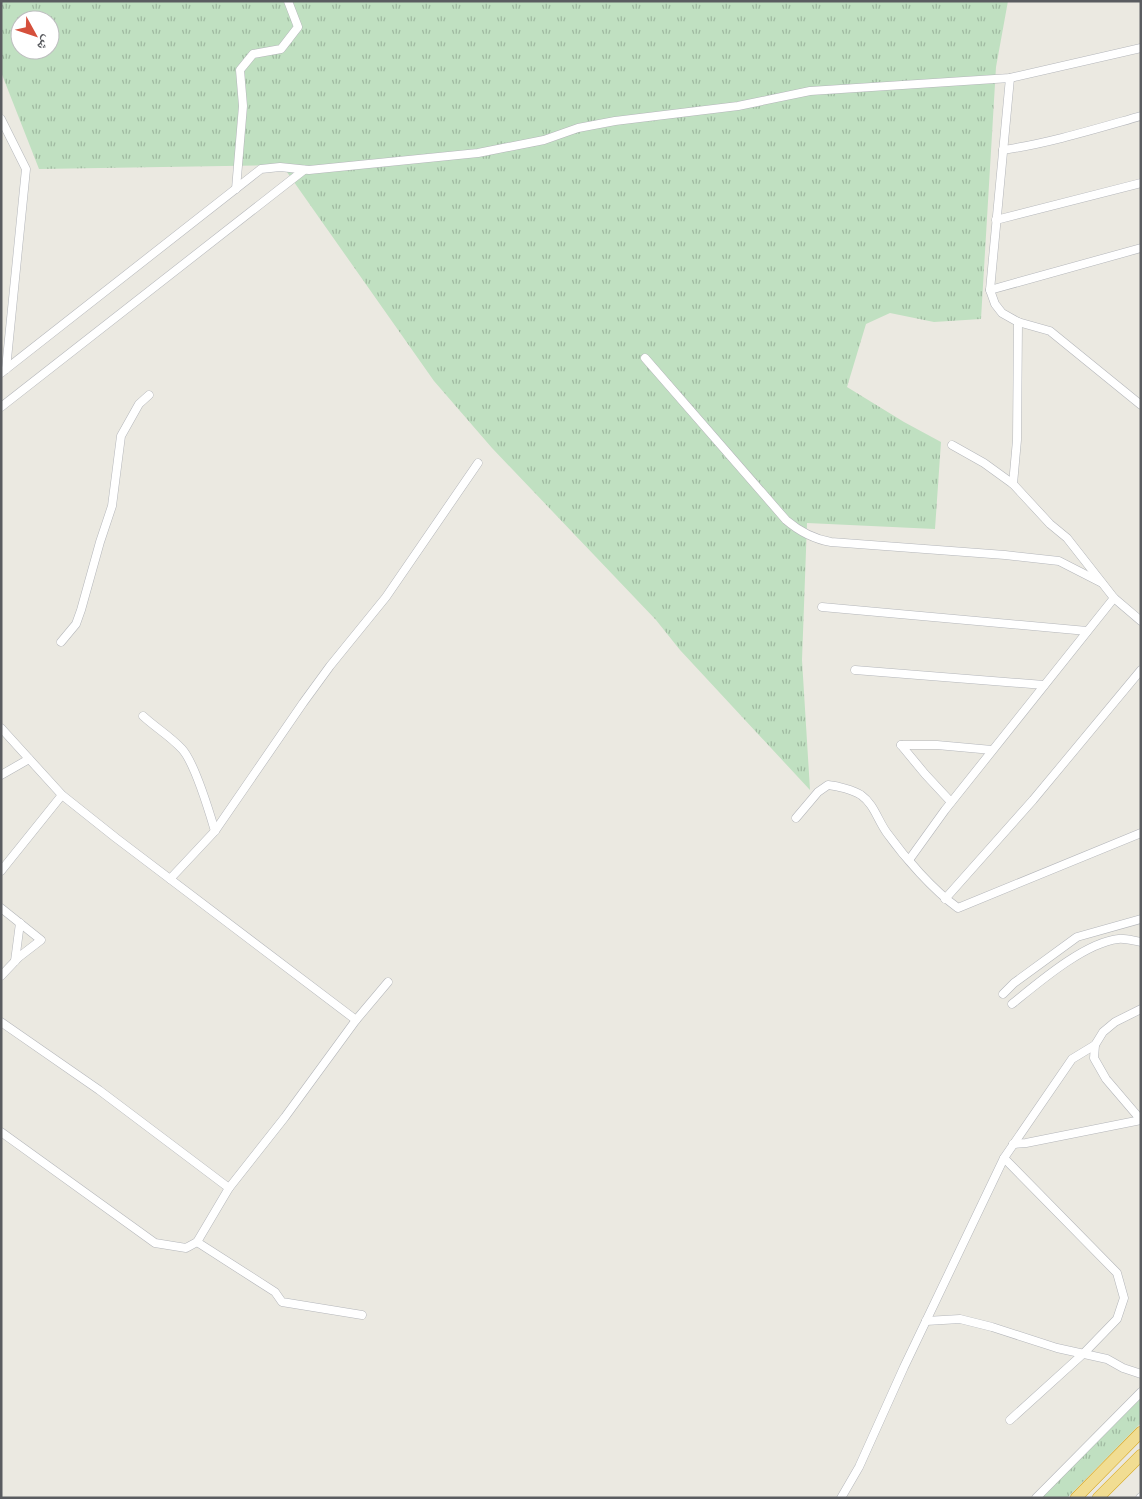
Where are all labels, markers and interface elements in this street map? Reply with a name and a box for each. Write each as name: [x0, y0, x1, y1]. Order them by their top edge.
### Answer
north arrow: [10, 10, 60, 60]
text: ش: [33, 32, 57, 55]

